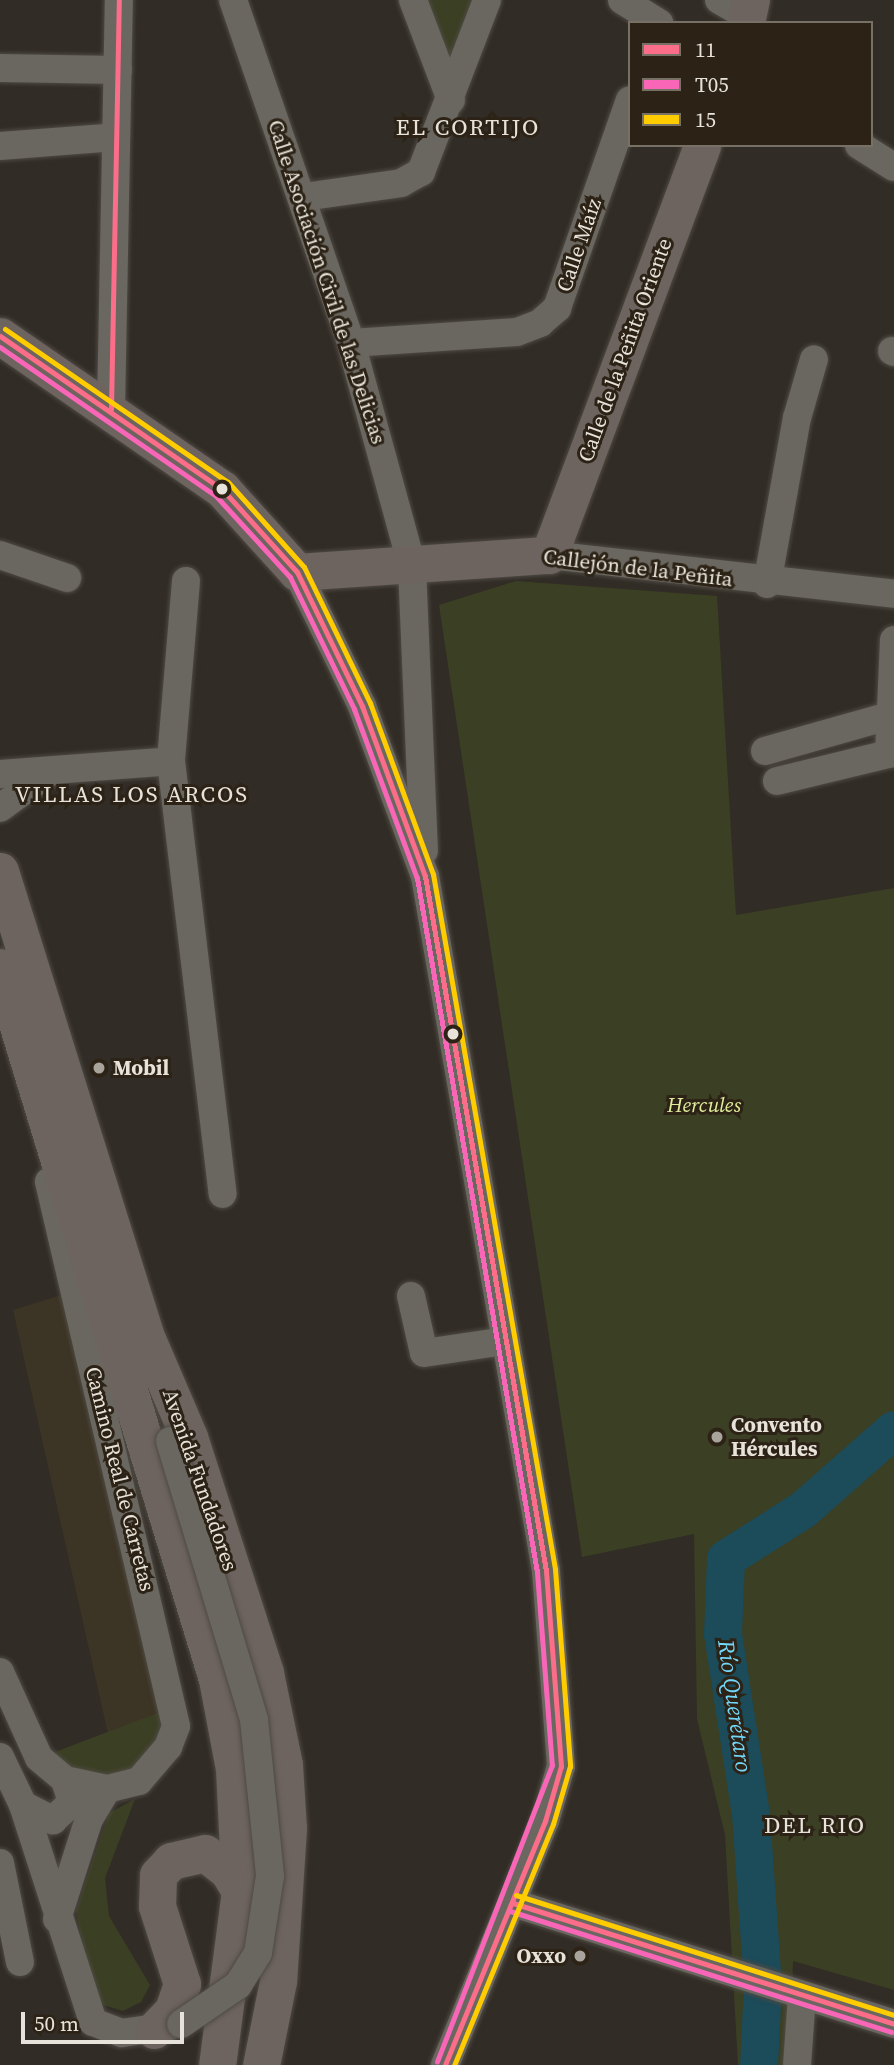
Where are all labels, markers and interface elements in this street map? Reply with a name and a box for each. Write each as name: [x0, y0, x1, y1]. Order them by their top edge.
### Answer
legend: [628, 21, 873, 147]
text: 11: [695, 35, 716, 64]
text: T05: [695, 70, 729, 99]
text: 15: [695, 105, 716, 134]
district label: EL CORTIJO: [397, 113, 539, 141]
street label: Calle Asociación Civil de las Delicias: [263, 117, 391, 447]
street label: Calle Maíz: [551, 195, 607, 295]
street label: Calle de la Peñita Oriente: [573, 235, 677, 465]
unlabelled marker: [215, 482, 229, 496]
street label: Callejón de la Peñita: [542, 544, 734, 592]
district label: VILLAS LOS ARCOS: [17, 780, 247, 808]
unlabelled marker: [446, 1027, 460, 1041]
place label: Mobil: [113, 1055, 169, 1081]
marker: Mobil: [91, 1060, 107, 1076]
park label: Hercules: [667, 1092, 741, 1118]
street label: Camino Real de Carretas: [80, 1364, 160, 1594]
street label: Avenida Fundadores: [157, 1386, 243, 1574]
place label: Convento Hércules: [731, 1412, 822, 1462]
marker: Convento Hércules: [709, 1429, 725, 1445]
water label: Río Querétaro: [712, 1638, 758, 1774]
district label: DEL RIO: [765, 1811, 865, 1839]
place label: Oxxo: [517, 1943, 566, 1969]
marker: Oxxo: [572, 1948, 588, 1964]
scale bar: [24, 1998, 187, 2042]
text: 50 m: [34, 2009, 79, 2038]

